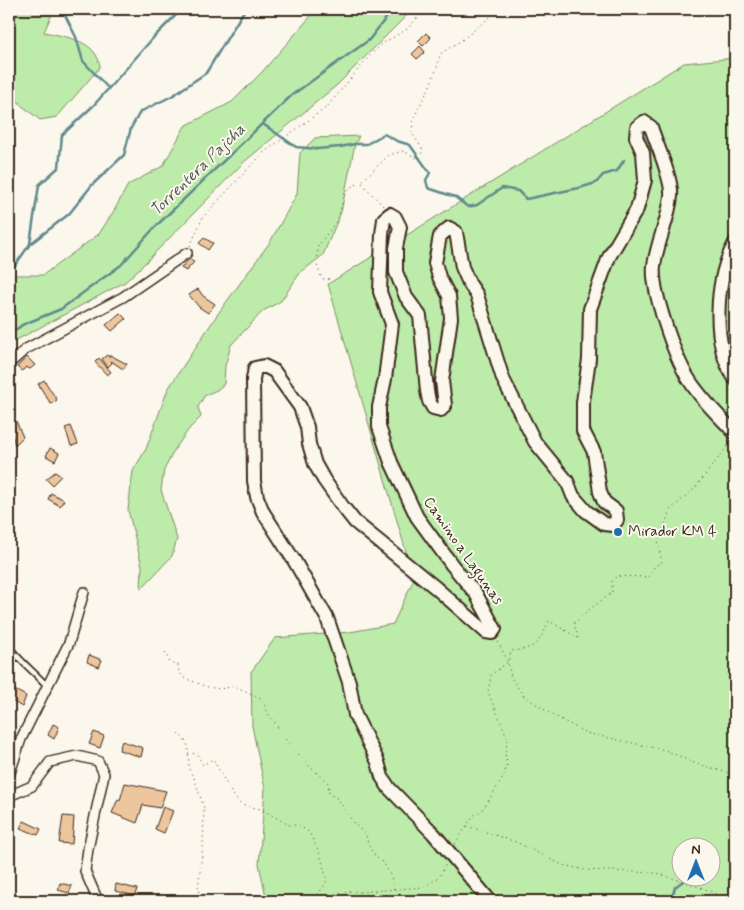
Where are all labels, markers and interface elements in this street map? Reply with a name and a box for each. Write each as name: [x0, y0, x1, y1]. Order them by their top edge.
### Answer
water label: Torrentera Pajcha: [146, 119, 250, 221]
street label: Camino a Lagunas: [417, 493, 508, 610]
place label: Mirador KM 4: [628, 522, 717, 542]
marker: Mirador KM 4: [612, 526, 624, 538]
north arrow: [672, 838, 722, 888]
text: N: [691, 841, 701, 859]

